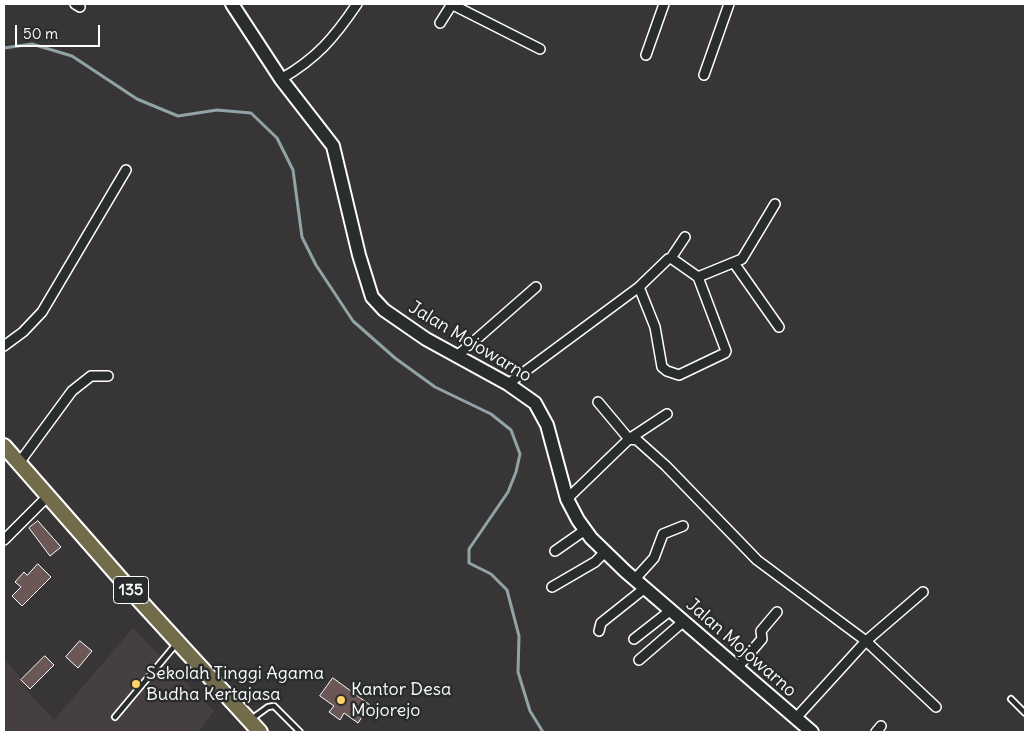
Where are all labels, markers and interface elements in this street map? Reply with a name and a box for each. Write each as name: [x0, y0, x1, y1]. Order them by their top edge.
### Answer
scale bar: [18, 15, 102, 47]
text: 50 m: [23, 24, 58, 43]
street label: Jalan Mojowarno: [405, 297, 535, 387]
road number: 135: [114, 576, 148, 604]
street label: Jalan Mojowarno: [681, 594, 801, 702]
place label: Sekolah Tinggi Agama Budha Kertajasa: [146, 663, 324, 706]
marker: Sekolah Tinggi Agama Budha Kertajasa: [130, 678, 142, 690]
place label: Kantor Desa Mojorejo: [351, 679, 451, 722]
marker: Kantor Desa Mojorejo: [335, 694, 347, 706]

